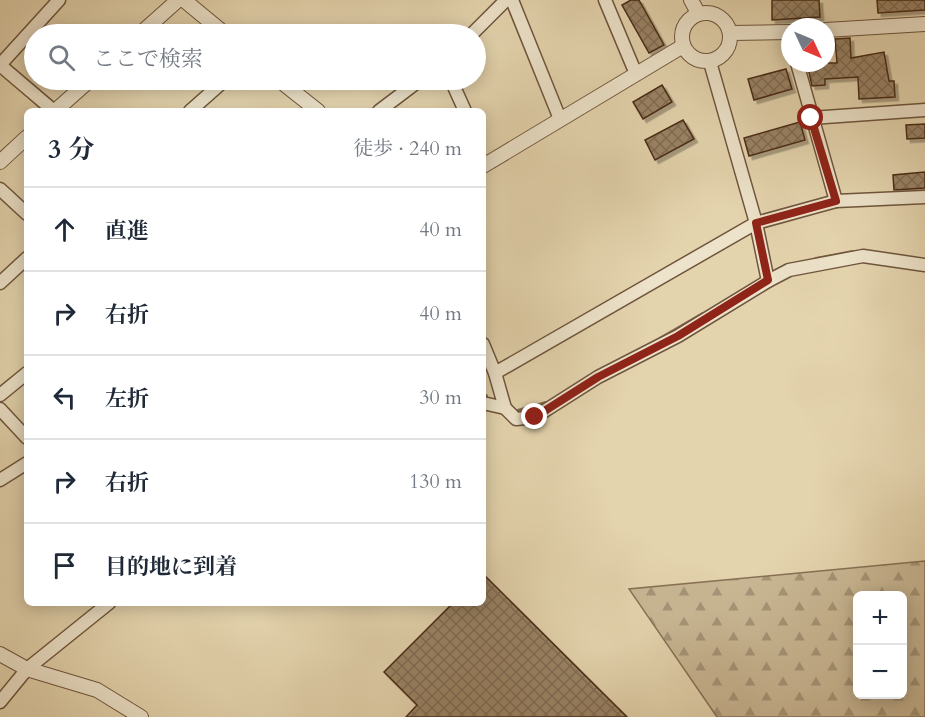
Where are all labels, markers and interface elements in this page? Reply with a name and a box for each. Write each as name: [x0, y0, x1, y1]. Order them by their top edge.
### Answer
north arrow: [781, 18, 835, 72]
search box: [24, 24, 486, 90]
icon: search: [45, 41, 78, 74]
text: ここで検索: [93, 44, 203, 74]
route start: [797, 104, 823, 130]
text: 3 分: [48, 132, 94, 167]
text: 徒歩 · 240 m: [353, 135, 462, 162]
icon: ahead: [48, 213, 81, 246]
text: 直進: [105, 216, 149, 246]
text: 40 m: [419, 216, 462, 243]
icon: right: [48, 297, 81, 330]
text: 右折: [105, 300, 149, 330]
text: 40 m: [419, 300, 462, 327]
icon: left: [48, 381, 81, 414]
text: 左折: [105, 384, 149, 414]
text: 30 m: [419, 384, 462, 411]
route end: [521, 403, 547, 429]
icon: right: [48, 465, 81, 498]
text: 右折: [105, 468, 149, 498]
text: 130 m: [409, 468, 462, 495]
icon: arrive: [48, 549, 81, 582]
text: 目的地に到着: [105, 552, 237, 582]
map controls: [853, 591, 907, 699]
button: +: [853, 591, 907, 645]
button: −: [853, 645, 907, 699]

